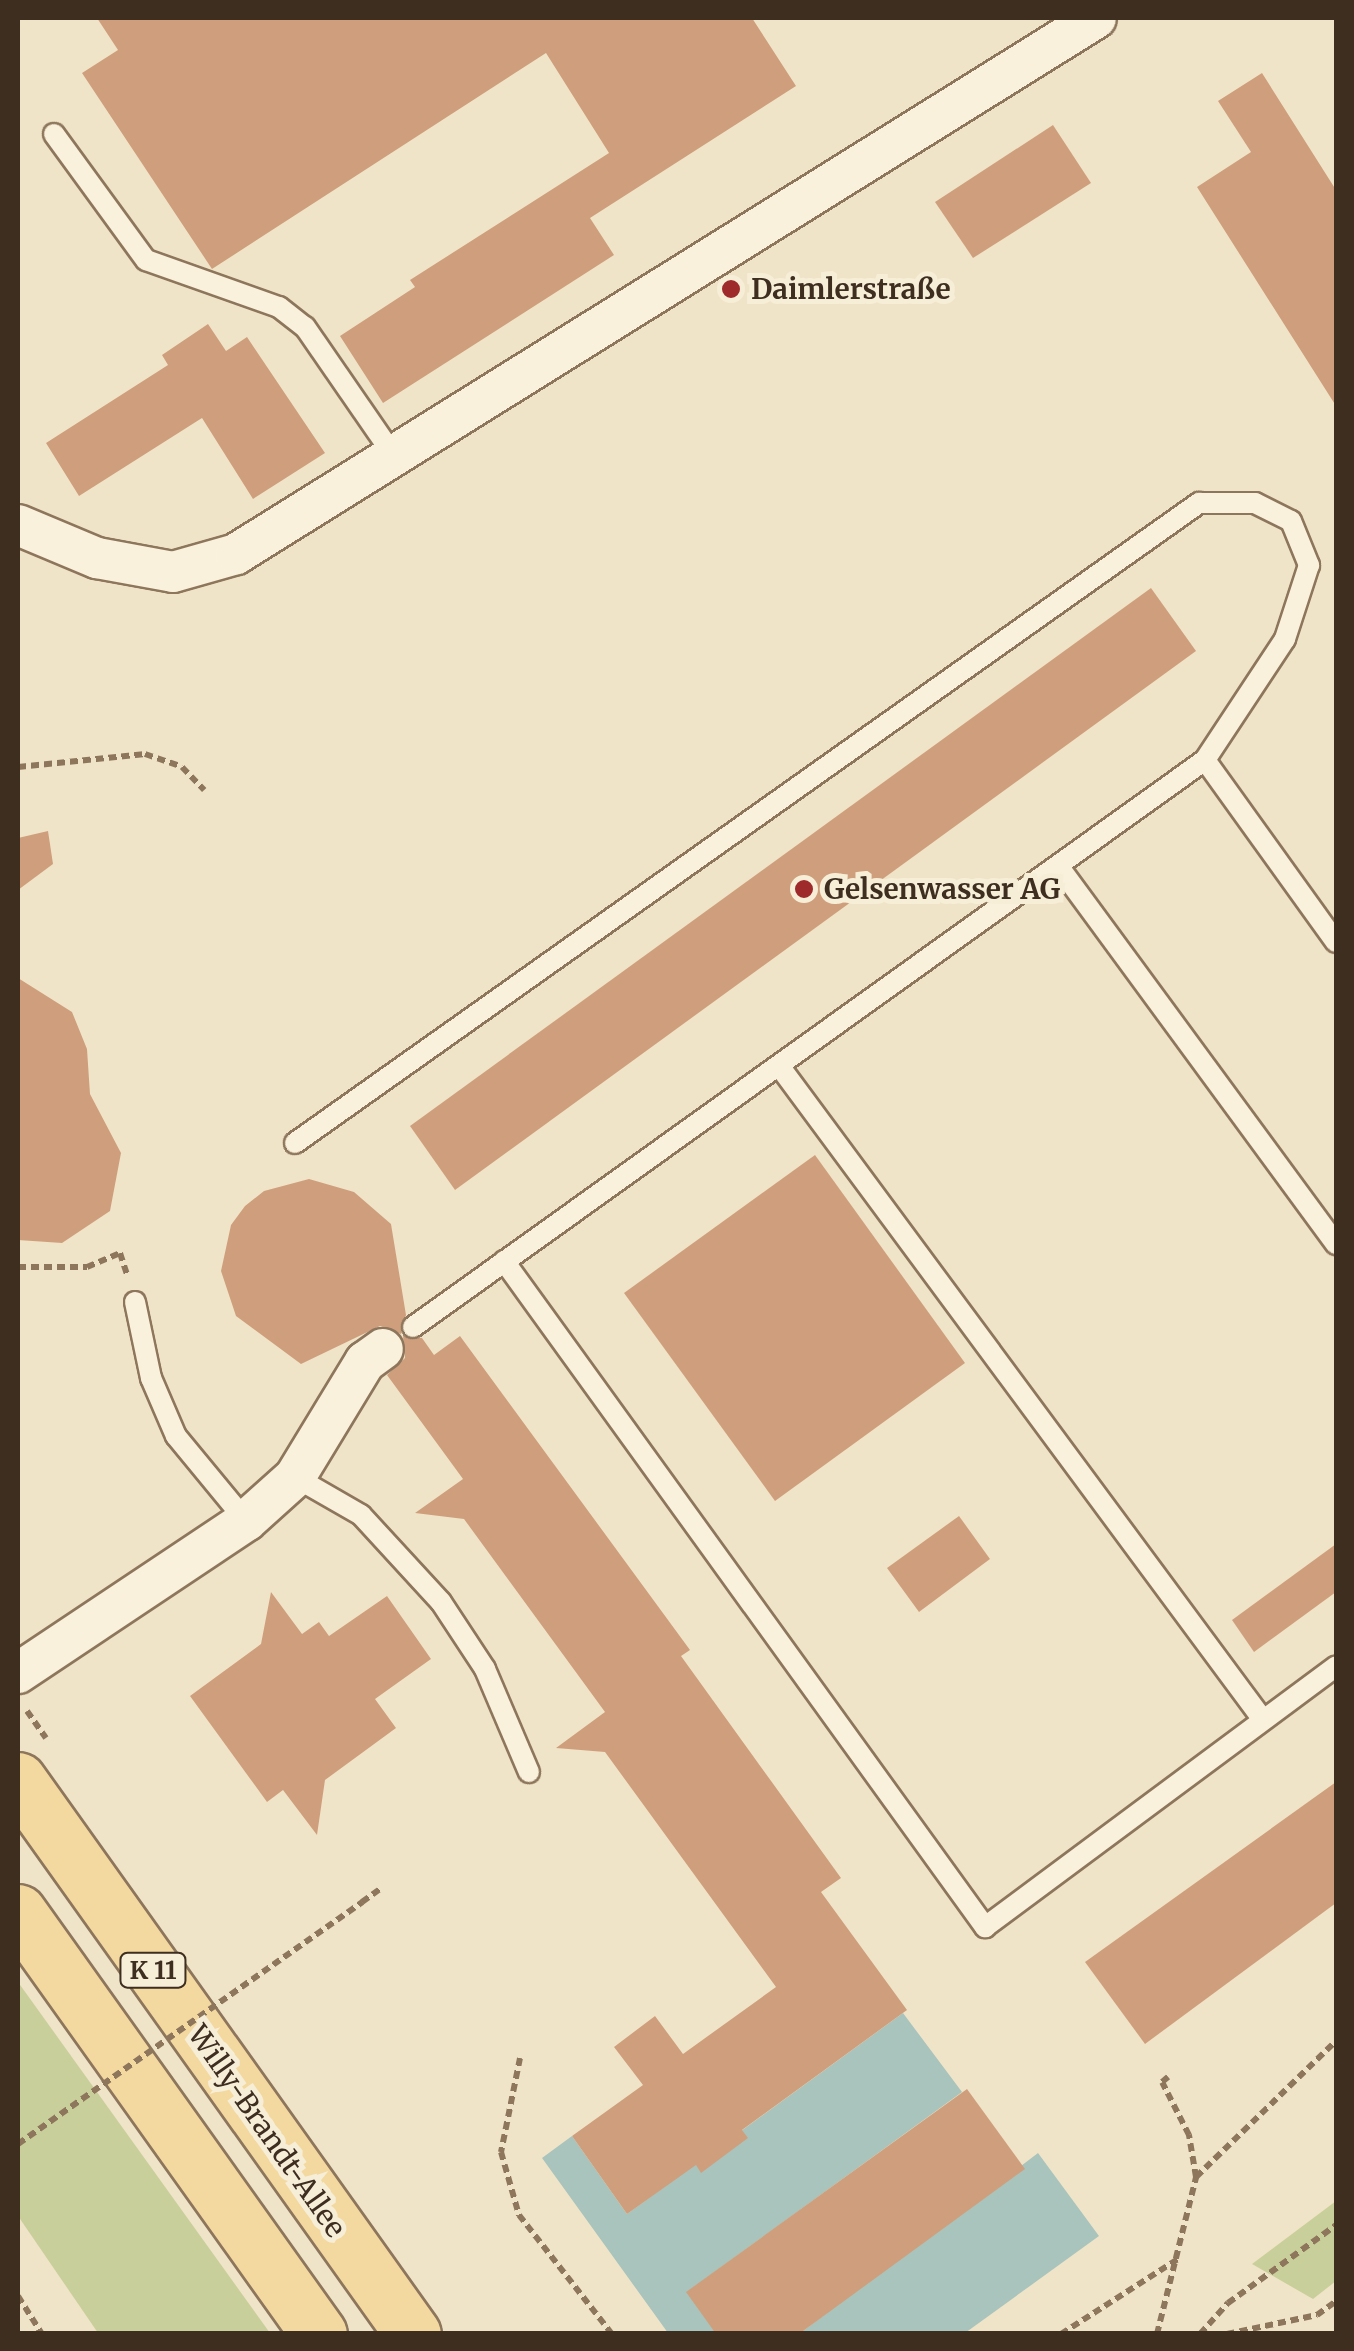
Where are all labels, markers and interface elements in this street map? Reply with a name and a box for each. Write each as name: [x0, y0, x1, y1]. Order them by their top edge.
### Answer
place label: Daimlerstraße: [751, 272, 951, 306]
marker: Daimlerstraße: [720, 278, 742, 300]
place label: Gelsenwasser AG: [824, 872, 1060, 906]
marker: Gelsenwasser AG: [793, 878, 815, 900]
road number: K 11: [118, 1950, 188, 1990]
street label: Willy-Brandt-Allee: [181, 2018, 353, 2244]

